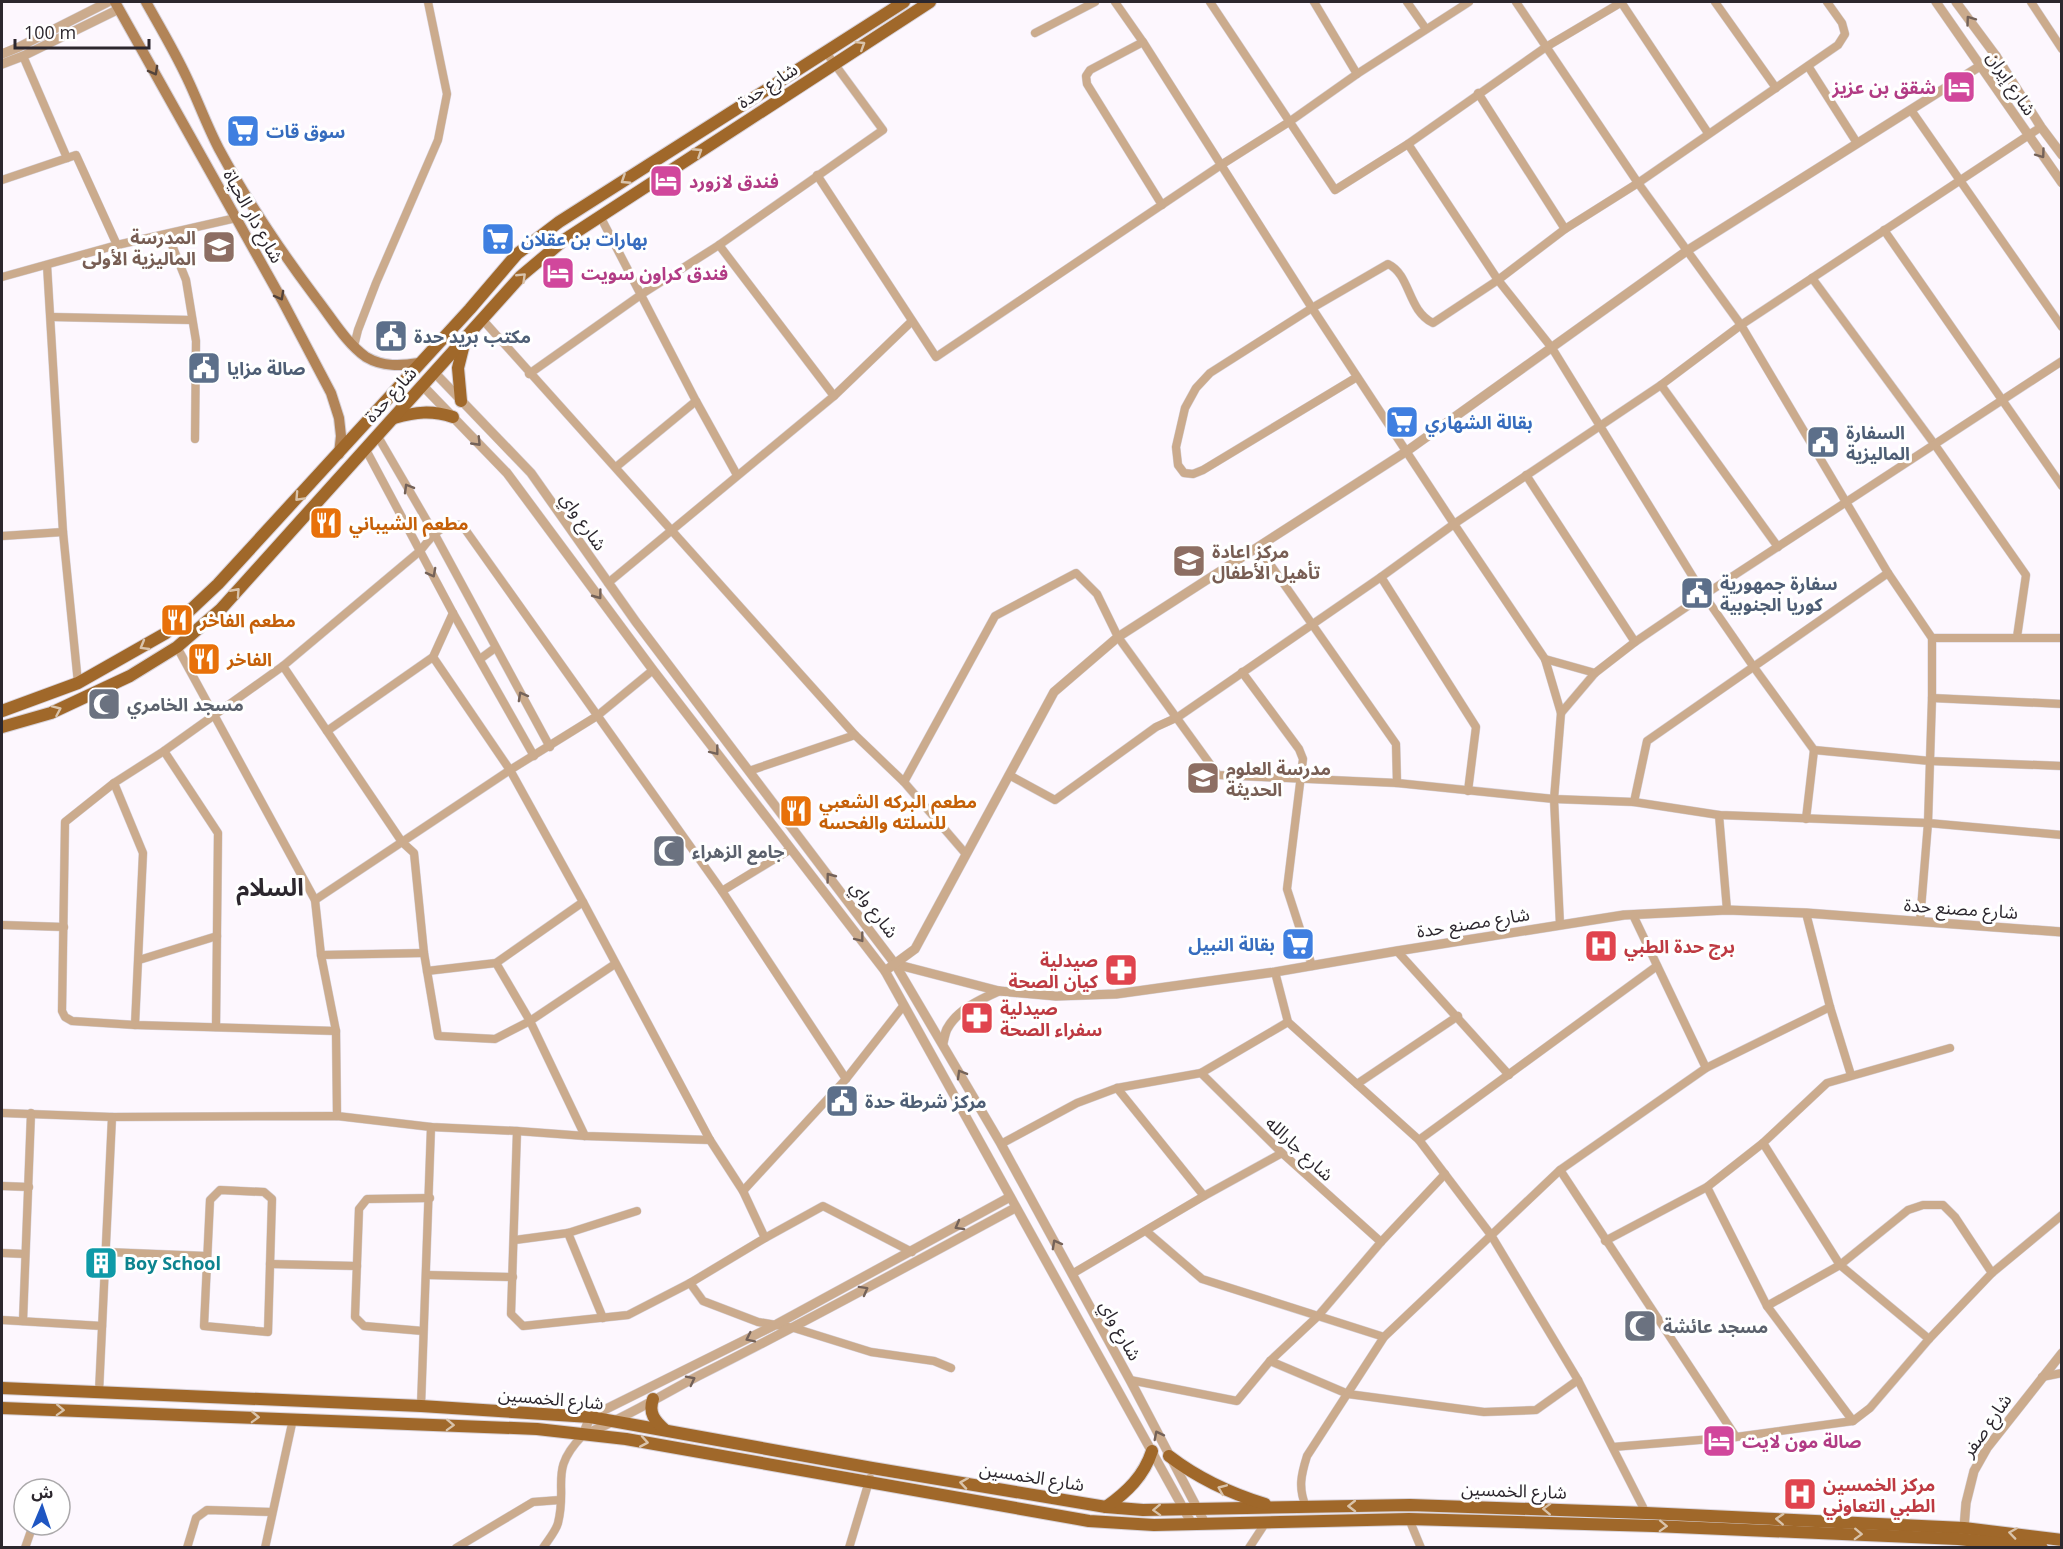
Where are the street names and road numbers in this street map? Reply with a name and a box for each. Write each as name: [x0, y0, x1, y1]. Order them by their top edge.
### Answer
street label: شارع إيران: [1979, 46, 2042, 122]
street label: شارع حدة: [732, 57, 803, 116]
street label: شارع دار الحياة: [216, 165, 290, 269]
street label: شارع حدة: [359, 361, 424, 429]
street label: شارع واي: [553, 487, 613, 557]
street label: شارع واي: [843, 876, 904, 944]
street label: شارع مصنع حدة: [1903, 892, 2019, 927]
street label: شارع مصنع حدة: [1415, 901, 1532, 946]
street label: شارع جارالله: [1259, 1110, 1339, 1188]
street label: شارع واي: [1092, 1295, 1147, 1366]
street label: شارع الخمسين: [497, 1381, 605, 1418]
street label: شارع صفر: [1955, 1389, 2019, 1464]
street label: شارع الخمسين: [977, 1456, 1086, 1499]
street label: شارع الخمسين: [1461, 1476, 1567, 1507]

